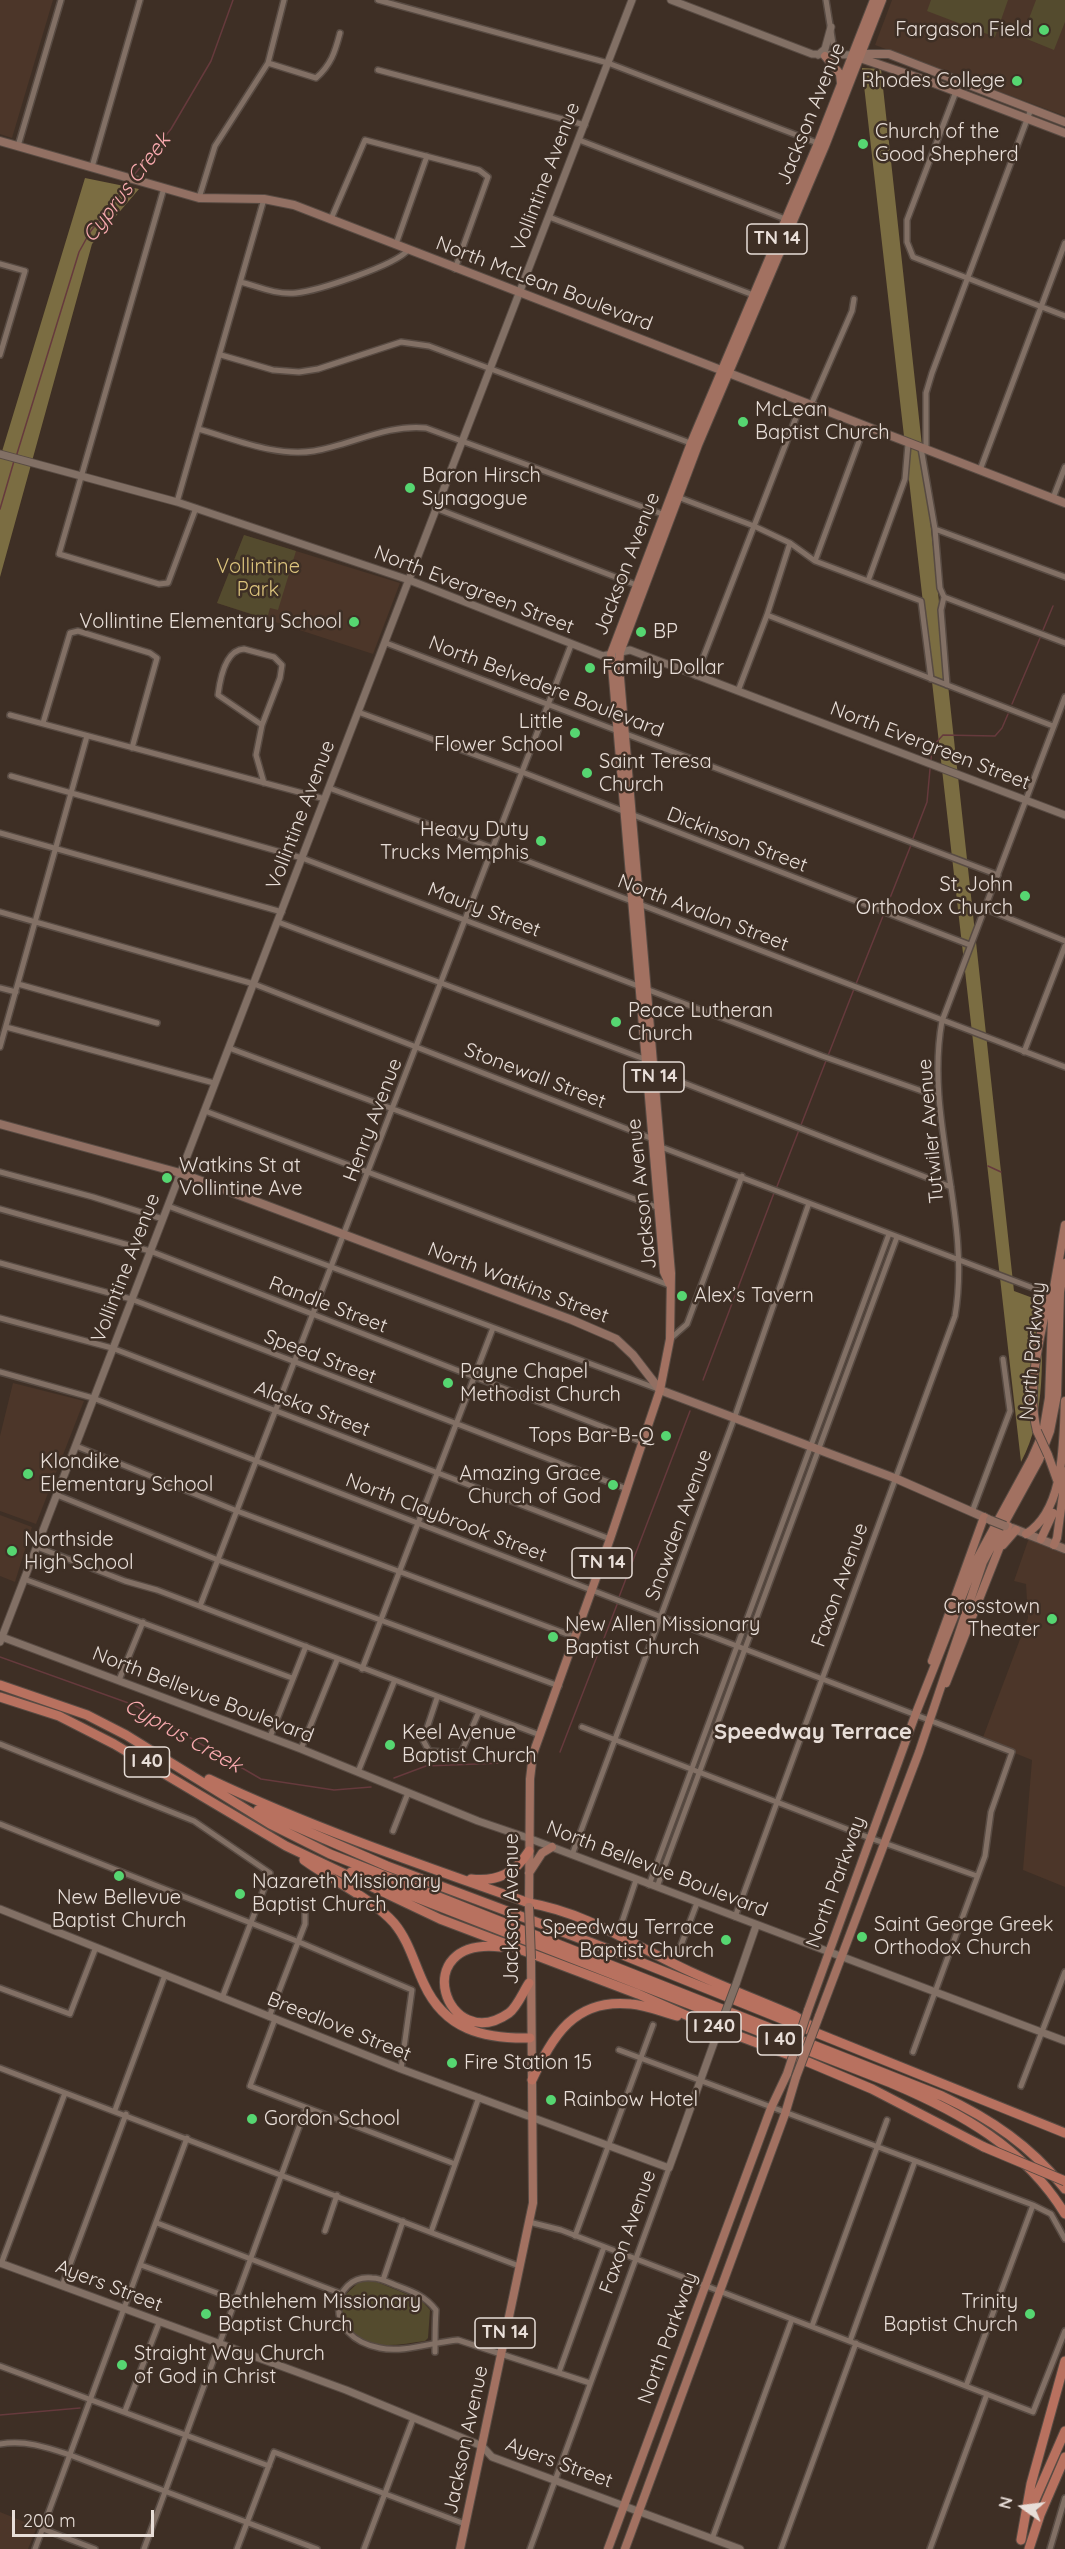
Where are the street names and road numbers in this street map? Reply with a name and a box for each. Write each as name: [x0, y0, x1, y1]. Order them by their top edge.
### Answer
street label: Jackson Avenue: [772, 39, 850, 189]
street label: Vollintine Avenue: [507, 99, 585, 255]
road number: TN 14: [747, 224, 807, 254]
street label: North McLean Boulevard: [432, 232, 656, 336]
street label: Jackson Avenue: [589, 489, 665, 639]
street label: North Evergreen Street: [371, 541, 577, 639]
street label: North Belvedere Boulevard: [425, 631, 667, 743]
street label: North Evergreen Street: [827, 697, 1033, 795]
street label: Vollintine Avenue: [262, 737, 340, 893]
street label: Dickinson Street: [663, 802, 811, 878]
street label: North Avalon Street: [614, 869, 792, 957]
street label: Maury Street: [424, 877, 544, 943]
street label: Stonewall Street: [461, 1038, 609, 1114]
street label: Henry Avenue: [338, 1055, 408, 1185]
street label: Tutwiler Avenue: [913, 1058, 949, 1204]
road number: TN 14: [624, 1062, 684, 1092]
street label: Jackson Avenue: [622, 1117, 662, 1271]
street label: Vollintine Avenue: [87, 1190, 165, 1346]
street label: North Watkins Street: [424, 1237, 612, 1329]
street label: Randle Street: [265, 1271, 391, 1339]
street label: North Parkway: [1015, 1281, 1051, 1421]
street label: Speed Street: [261, 1325, 379, 1389]
street label: Alaska Street: [251, 1376, 373, 1442]
street label: Snowden Avenue: [641, 1446, 717, 1604]
street label: North Claybrook Street: [342, 1469, 550, 1567]
street label: Faxon Avenue: [806, 1520, 874, 1650]
road number: TN 14: [572, 1548, 632, 1578]
street label: North Bellevue Boulevard: [89, 1642, 317, 1748]
road number: I 40: [124, 1747, 170, 1777]
street label: North Parkway: [801, 1813, 871, 1951]
street label: North Bellevue Boulevard: [543, 1816, 771, 1922]
street label: Jackson Avenue: [500, 1833, 524, 1985]
street label: Breedlove Street: [263, 1987, 415, 2067]
road number: I 240: [687, 2012, 741, 2042]
road number: I 40: [758, 2025, 802, 2055]
street label: Faxon Avenue: [594, 2167, 662, 2297]
street label: Ayers Street: [52, 2255, 166, 2317]
street label: North Parkway: [633, 2269, 703, 2407]
road number: TN 14: [475, 2318, 535, 2348]
street label: Jackson Avenue: [439, 2363, 493, 2517]
street label: Ayers Street: [502, 2433, 616, 2493]

